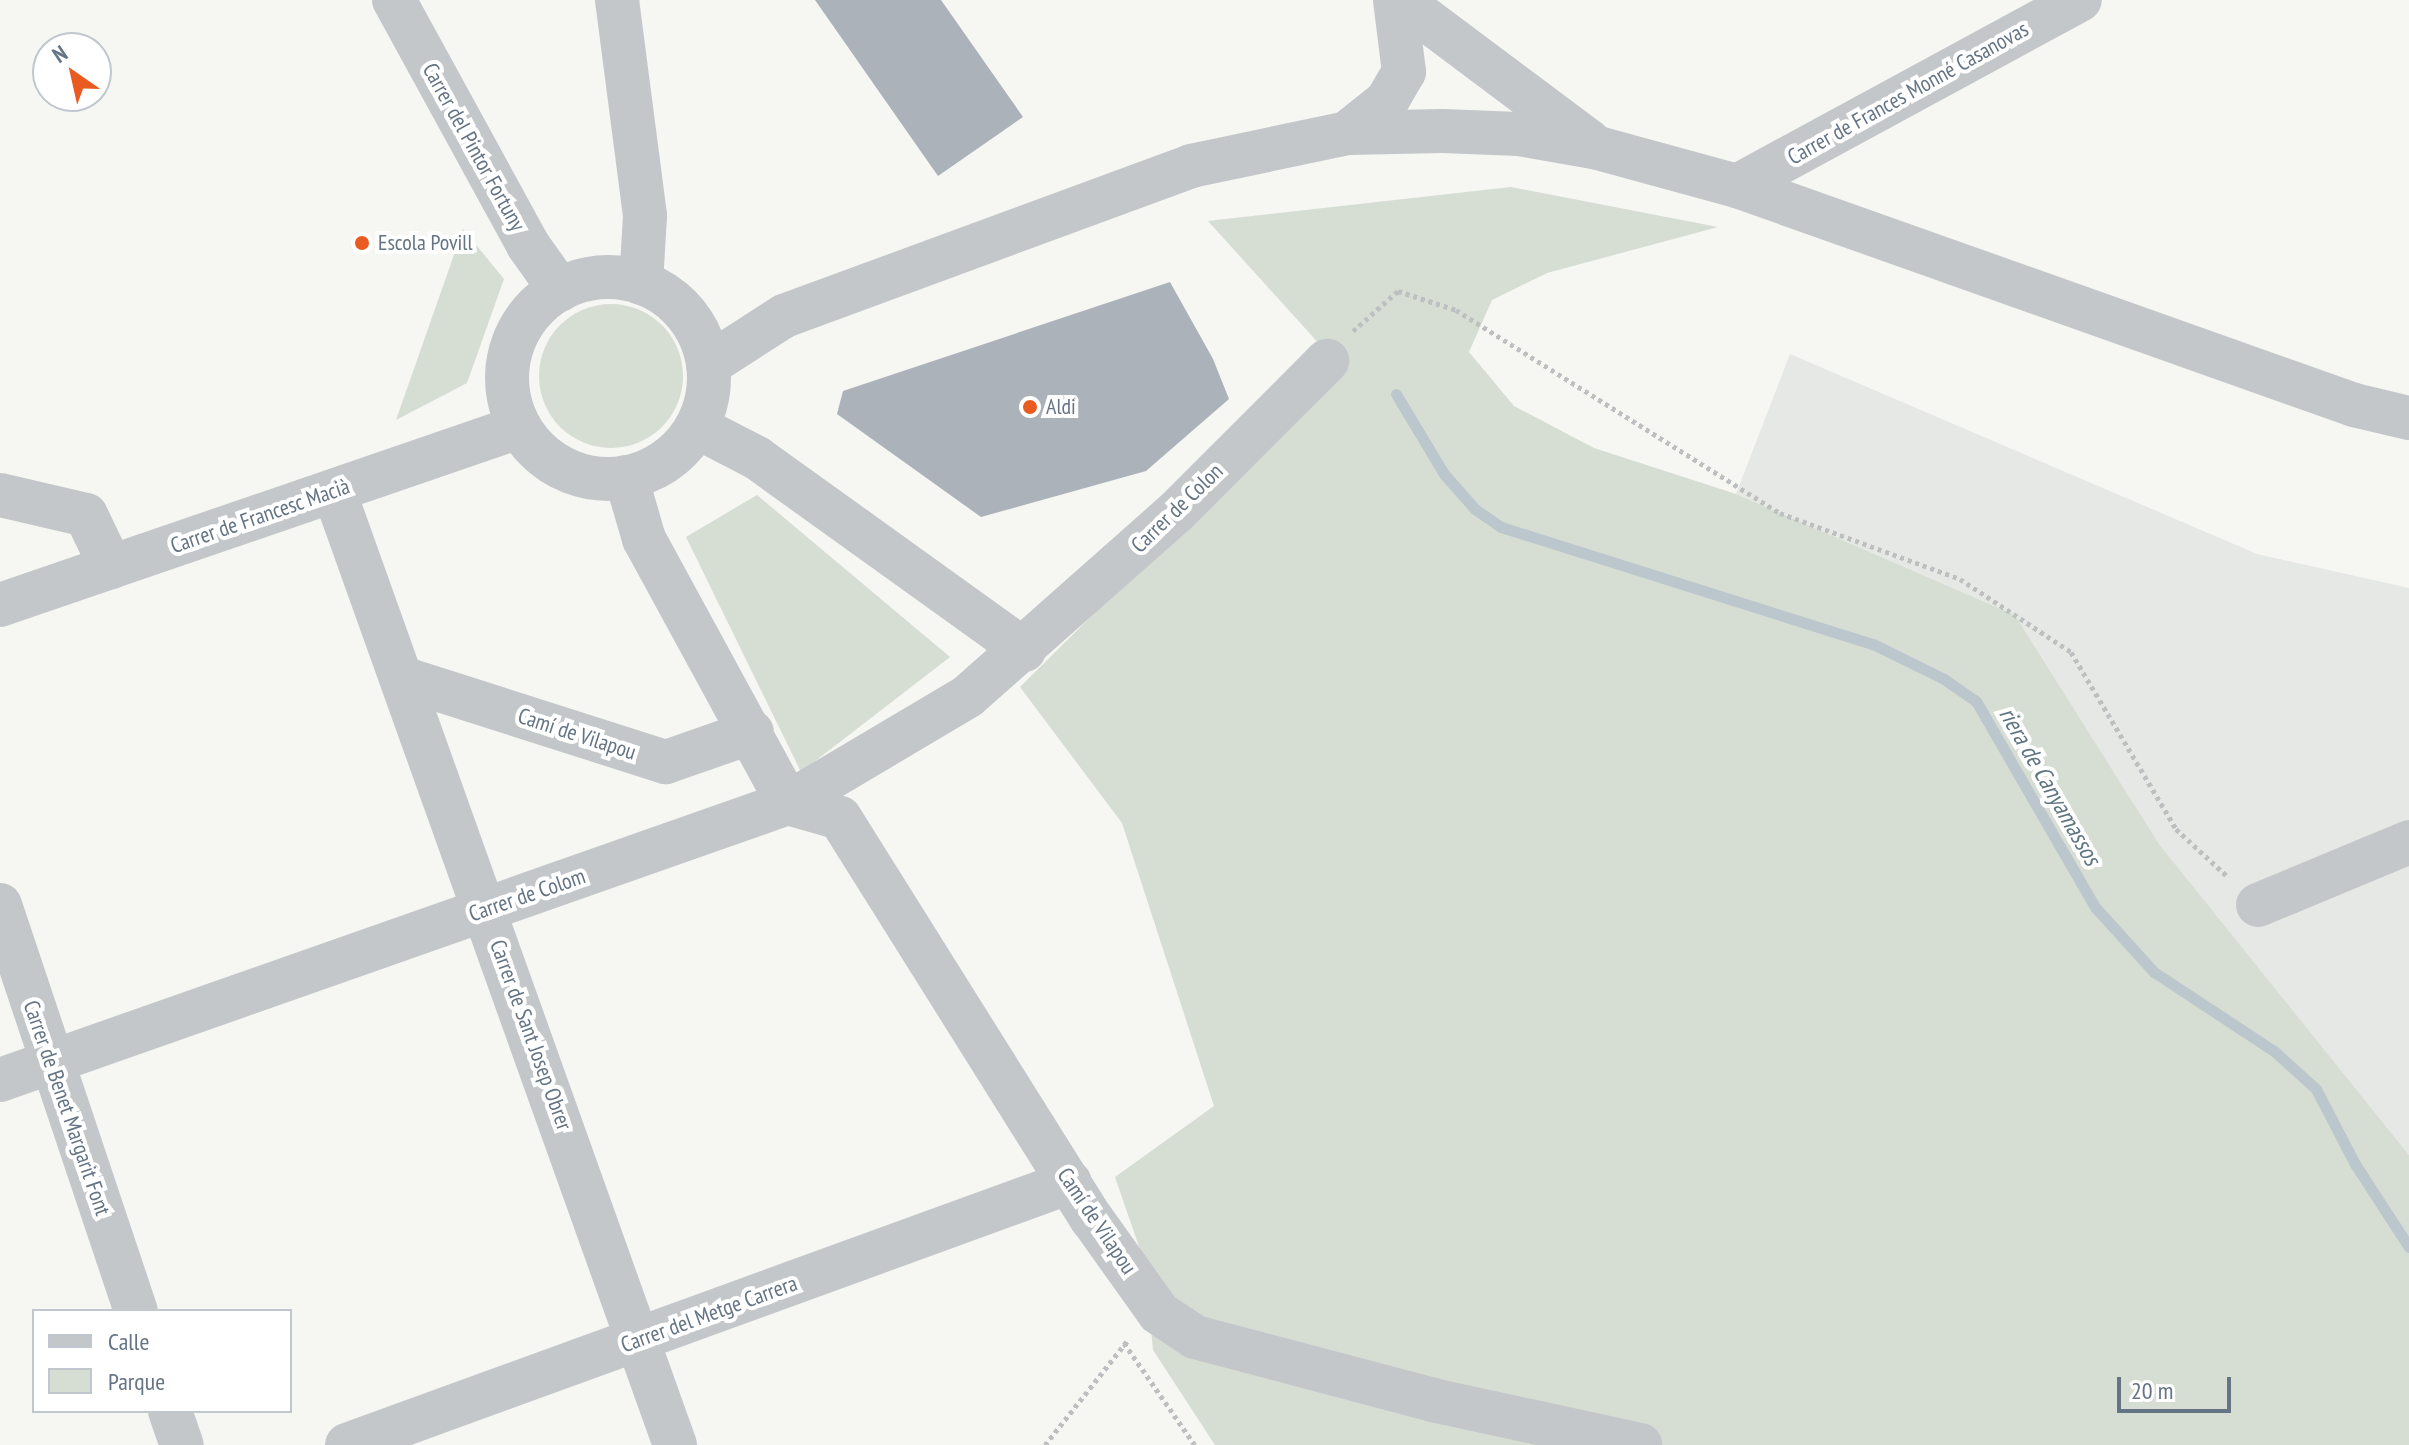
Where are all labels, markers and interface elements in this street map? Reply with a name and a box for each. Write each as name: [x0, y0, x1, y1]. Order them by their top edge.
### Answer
street label: Carrer de Frances Monné Casanovas: [1783, 16, 2033, 170]
north arrow: [32, 32, 112, 112]
text: N: [47, 39, 72, 69]
street label: Carrer del Pintor Fortuny: [417, 58, 531, 236]
place label: Escola Povill: [378, 230, 473, 256]
marker: Escola Povill: [353, 234, 371, 252]
place label: Aldi: [1046, 394, 1076, 420]
marker: Aldi: [1021, 398, 1039, 416]
street label: Carrer de Colon: [1126, 458, 1228, 558]
street label: Carrer de Francesc Macià: [167, 473, 353, 559]
street label: Camí de Vilapou: [514, 702, 640, 766]
water label: riera de Canyamassos: [1993, 702, 2107, 870]
street label: Carrer de Colom: [465, 863, 589, 927]
street label: Carrer de Sant Josep Obrer: [484, 936, 578, 1134]
street label: Carrer de Benet Margarit Font: [18, 997, 116, 1219]
street label: Camí de Vilapou: [1052, 1163, 1142, 1279]
street label: Carrer del Metge Carrera: [617, 1270, 801, 1358]
legend: [32, 1309, 292, 1413]
text: Calle: [108, 1326, 149, 1357]
scale bar: [2121, 1361, 2235, 1411]
text: Parque: [108, 1366, 165, 1397]
text: 20 m: [2131, 1375, 2173, 1406]

